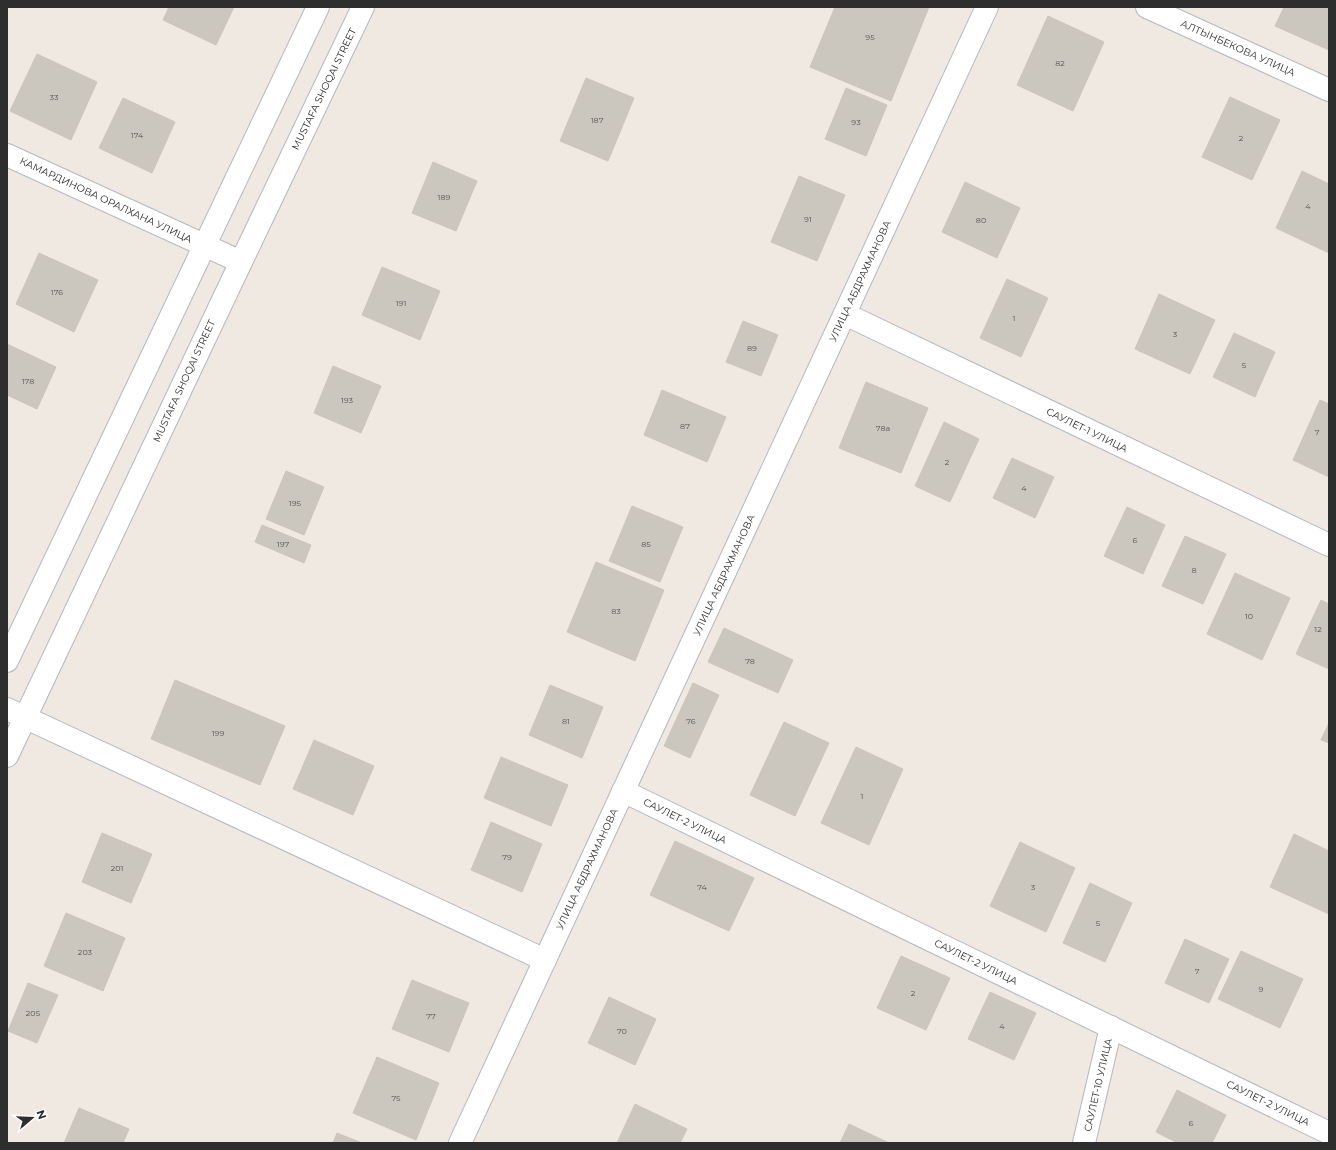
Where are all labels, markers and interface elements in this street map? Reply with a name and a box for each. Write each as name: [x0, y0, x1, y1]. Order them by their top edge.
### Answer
street label: АЛТЫНБЕКОВА УЛИЦА: [1179, 17, 1298, 79]
street label: MUSTAFA SHOQAI STREET: [289, 26, 359, 152]
house number: 95: [865, 32, 875, 42]
house number: 82: [1055, 58, 1065, 68]
house number: 33: [50, 92, 59, 102]
house number: 187: [591, 115, 604, 125]
house number: 93: [851, 117, 861, 127]
house number: 174: [131, 130, 144, 140]
house number: 2: [1239, 133, 1244, 143]
street label: КАМАРДИНОВА ОРАЛХАНА УЛИЦА: [18, 154, 195, 246]
house number: 189: [438, 192, 451, 202]
house number: 4: [1305, 201, 1311, 211]
house number: 91: [804, 214, 812, 224]
house number: 80: [976, 215, 986, 225]
street label: УЛИЦА АБДРАХМАНОВА: [826, 218, 894, 344]
house number: 176: [51, 287, 63, 297]
house number: 191: [396, 298, 406, 308]
house number: 1: [1013, 313, 1015, 323]
street label: MUSTAFA SHOQAI STREET: [150, 317, 218, 444]
house number: 3: [1173, 329, 1178, 339]
house number: 89: [747, 343, 757, 353]
house number: 5: [1242, 360, 1247, 370]
house number: 178: [22, 376, 34, 386]
house number: 193: [341, 395, 354, 405]
street label: САУЛЕТ-1 УЛИЦА: [1044, 405, 1130, 456]
house number: 87: [680, 421, 690, 431]
house number: 78а: [876, 423, 890, 433]
house number: 7: [1315, 427, 1320, 437]
house number: 2: [945, 457, 950, 467]
house number: 4: [1021, 483, 1027, 493]
house number: 195: [289, 498, 302, 508]
street label: УЛИЦА АБДРАХМАНОВА: [690, 512, 758, 638]
house number: 6: [1133, 535, 1138, 545]
house number: 197: [277, 539, 289, 549]
house number: 85: [641, 539, 651, 549]
house number: 8: [1191, 565, 1197, 575]
house number: 83: [611, 606, 621, 616]
house number: 10: [1245, 611, 1253, 621]
house number: 12: [1314, 624, 1322, 634]
house number: 78: [745, 656, 755, 666]
house number: 81: [562, 716, 570, 726]
house number: 76: [686, 716, 696, 726]
house number: 199: [212, 728, 224, 738]
house number: 1: [861, 791, 863, 801]
street label: САУЛЕТ-2 УЛИЦА: [641, 795, 729, 847]
street label: УЛИЦА АБДРАХМАНОВА: [553, 806, 621, 932]
house number: 79: [502, 852, 512, 862]
house number: 201: [111, 863, 123, 873]
house number: 74: [697, 882, 707, 892]
house number: 3: [1031, 882, 1036, 892]
house number: 5: [1096, 918, 1101, 928]
street label: САУЛЕТ-2 УЛИЦА: [932, 936, 1020, 988]
house number: 203: [78, 947, 93, 957]
house number: 7: [1195, 966, 1200, 976]
house number: 9: [1259, 984, 1264, 994]
house number: 2: [911, 988, 916, 998]
house number: 205: [26, 1008, 41, 1018]
house number: 77: [426, 1011, 436, 1021]
house number: 4: [999, 1021, 1005, 1031]
house number: 70: [617, 1026, 627, 1036]
street label: САУЛЕТ-10 УЛИЦА: [1081, 1036, 1115, 1133]
street label: САУЛЕТ-2 УЛИЦА: [1224, 1077, 1312, 1129]
house number: 75: [391, 1093, 401, 1103]
north arrow: [12, 1098, 52, 1138]
text: N: [33, 1108, 50, 1121]
house number: 6: [1189, 1118, 1194, 1128]

